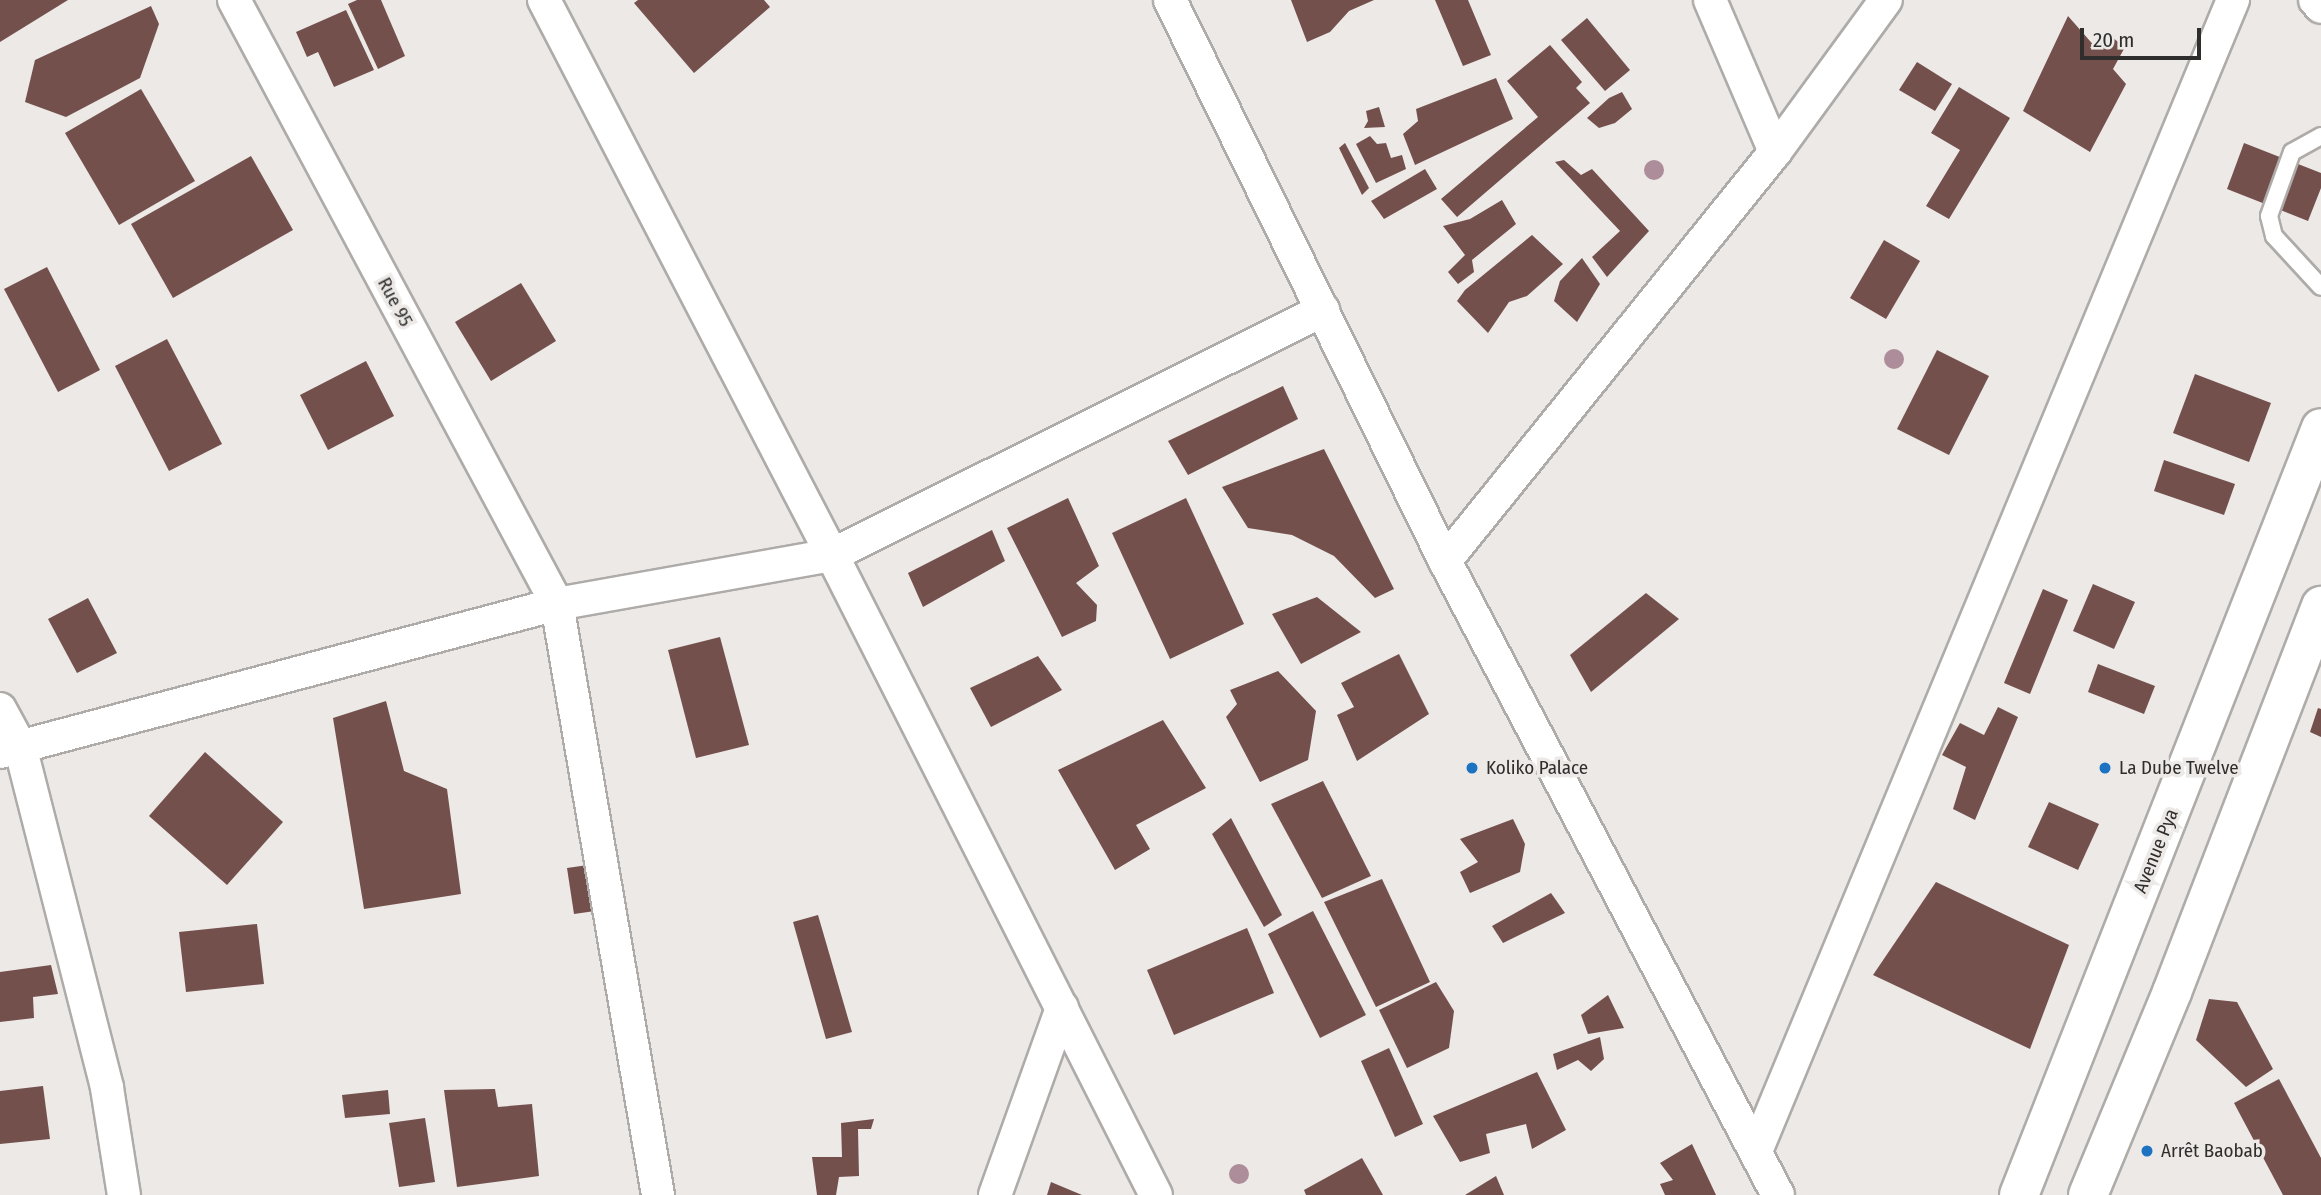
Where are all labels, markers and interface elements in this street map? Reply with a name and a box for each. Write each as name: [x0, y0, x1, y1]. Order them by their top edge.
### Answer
scale bar: [2083, 14, 2204, 58]
text: 20 m: [2093, 27, 2134, 53]
street label: Rue 95: [373, 274, 417, 330]
place label: Koliko Palace: [1486, 757, 1588, 779]
place label: La Dube Twelve: [2119, 757, 2239, 779]
marker: Koliko Palace: [1464, 760, 1480, 776]
marker: La Dube Twelve: [2097, 760, 2113, 776]
street label: Avenue Pya: [2129, 805, 2183, 897]
place label: Arrêt Baobab: [2161, 1140, 2263, 1162]
marker: Arrêt Baobab: [2139, 1143, 2155, 1159]

